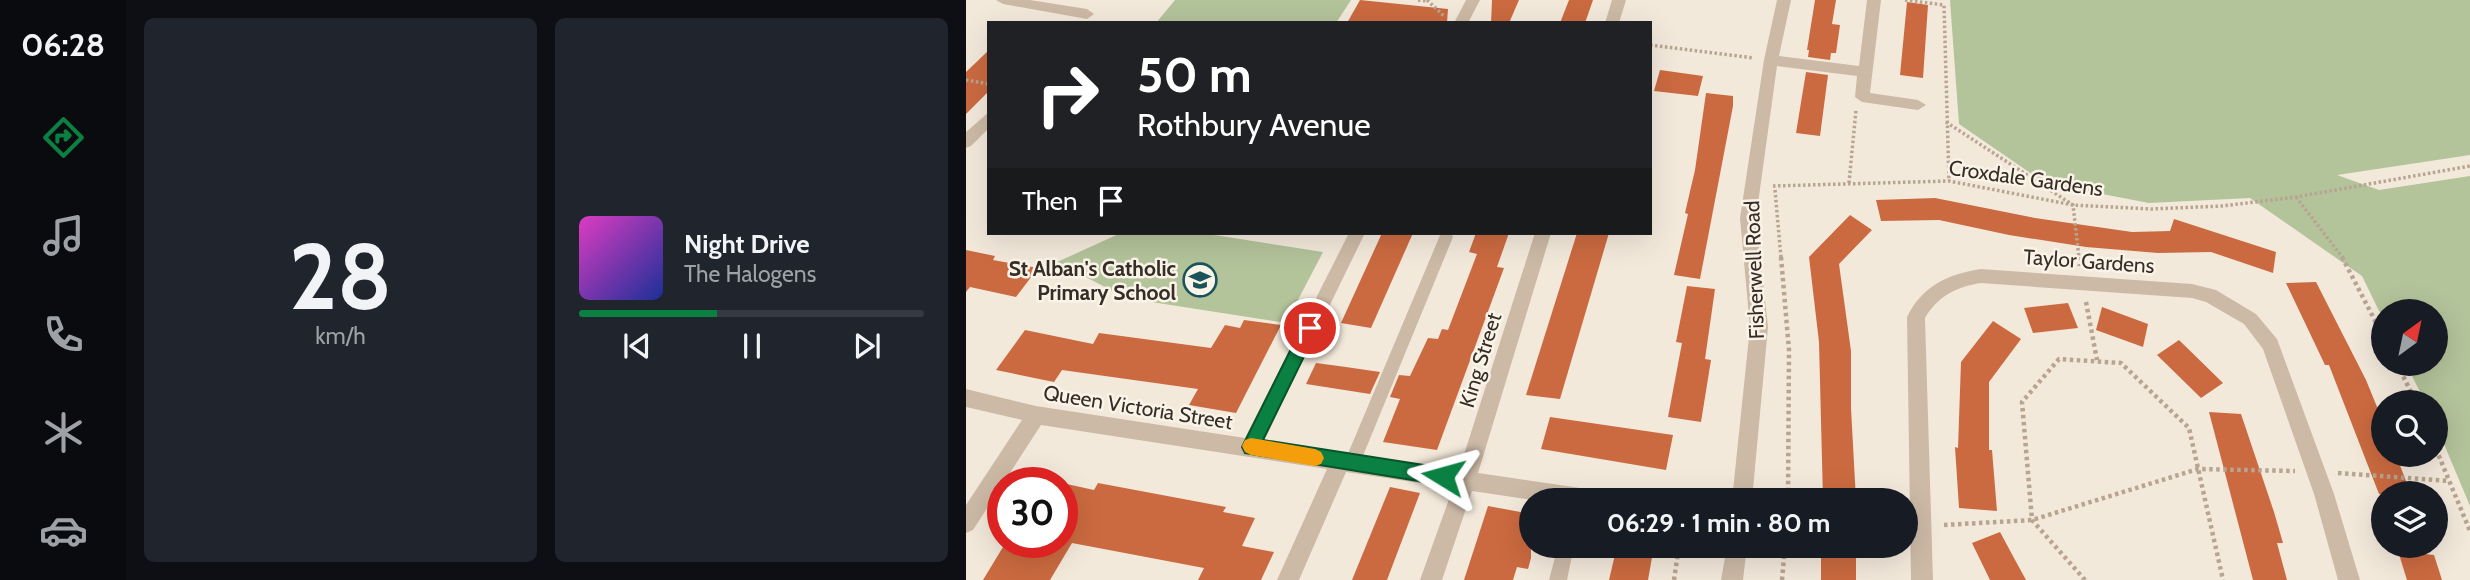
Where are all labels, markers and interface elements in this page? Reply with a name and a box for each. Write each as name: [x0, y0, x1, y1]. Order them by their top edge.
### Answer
text: 06:28: [21, 25, 105, 64]
text: 50 m: [1137, 45, 1252, 104]
icon: right: [1022, 49, 1113, 140]
text: Rothbury Avenue: [1137, 105, 1371, 144]
icon: directions: [39, 113, 88, 162]
street label: Croxdale Gardens: [1947, 155, 2105, 201]
icon: arrive: [1092, 182, 1130, 220]
text: Then: [1022, 185, 1078, 217]
street label: Fisherwell Road: [1739, 200, 1769, 340]
icon: music: [39, 211, 88, 260]
text: 28: [289, 221, 392, 332]
text: Night Drive: [684, 228, 810, 260]
street label: Taylor Gardens: [2023, 244, 2156, 278]
place label: St Alban's Catholic Primary School: [1009, 256, 1176, 305]
text: The Halogens: [684, 260, 816, 288]
school or university icon: St Alban's Catholic Primary School: [1181, 261, 1219, 299]
pin: [1280, 298, 1340, 358]
north arrow: [2371, 299, 2448, 376]
map controls: [2371, 299, 2448, 558]
icon: arrive: [1291, 309, 1329, 347]
icon: phone: [39, 310, 88, 359]
street label: King Street: [1454, 310, 1506, 410]
text: km/h: [315, 322, 366, 350]
icon: previous: [618, 327, 656, 365]
icon: pause: [733, 327, 771, 365]
icon: next: [848, 327, 886, 365]
street label: Queen Victoria Street: [1042, 380, 1234, 434]
button: search: [2371, 390, 2448, 467]
icon: climate: [39, 408, 88, 457]
position arrow: [1406, 439, 1480, 513]
speed limit sign: 30: [987, 467, 1078, 558]
button: layers: [2371, 481, 2448, 558]
icon: car: [39, 506, 88, 555]
text: 06:29 · 1 min · 80 m: [1607, 507, 1830, 539]

